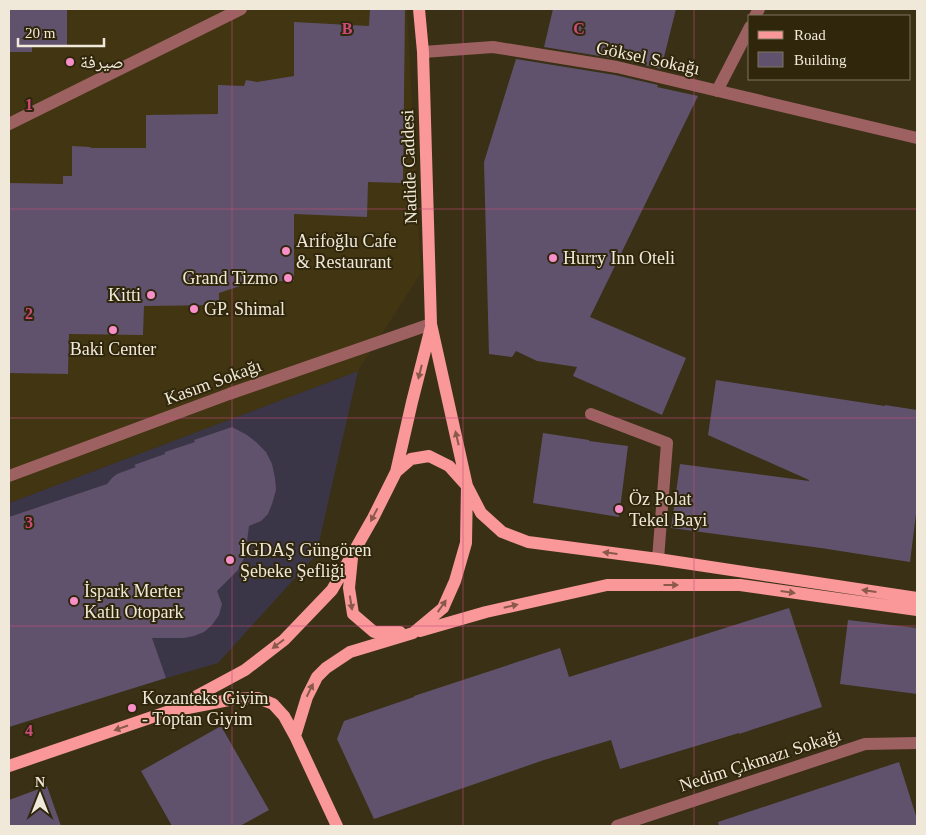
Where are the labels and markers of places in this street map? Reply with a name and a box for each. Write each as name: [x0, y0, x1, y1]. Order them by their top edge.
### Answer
place label: صيرفة: [80, 52, 124, 72]
marker: صيرفة: [64, 56, 76, 68]
place label: Arifoğlu Cafe & Restaurant: [296, 231, 396, 272]
marker: Arifoğlu Cafe & Restaurant: [280, 245, 292, 257]
place label: Hurry Inn Oteli: [563, 248, 675, 268]
marker: Hurry Inn Oteli: [547, 252, 559, 264]
place label: Grand Tizmo: [182, 268, 278, 288]
marker: Grand Tizmo: [282, 272, 294, 284]
place label: Kitti: [108, 285, 141, 305]
marker: Kitti: [145, 289, 157, 301]
place label: GP. Shimal: [204, 299, 285, 319]
marker: GP. Shimal: [188, 303, 200, 315]
marker: Baki Center: [107, 324, 119, 336]
place label: Baki Center: [70, 339, 156, 359]
place label: Öz Polat Tekel Bayi: [629, 489, 707, 530]
marker: Öz Polat Tekel Bayi: [613, 503, 625, 515]
place label: İGDAŞ Güngören Şebeke Şefliği: [240, 540, 371, 581]
marker: İGDAŞ Güngören Şebeke Şefliği: [224, 554, 236, 566]
place label: İspark Merter Katlı Otopark: [84, 581, 183, 622]
marker: İspark Merter Katlı Otopark: [68, 595, 80, 607]
place label: Kozanteks Giyim - Toptan Giyim: [142, 688, 268, 729]
marker: Kozanteks Giyim - Toptan Giyim: [126, 702, 138, 714]

